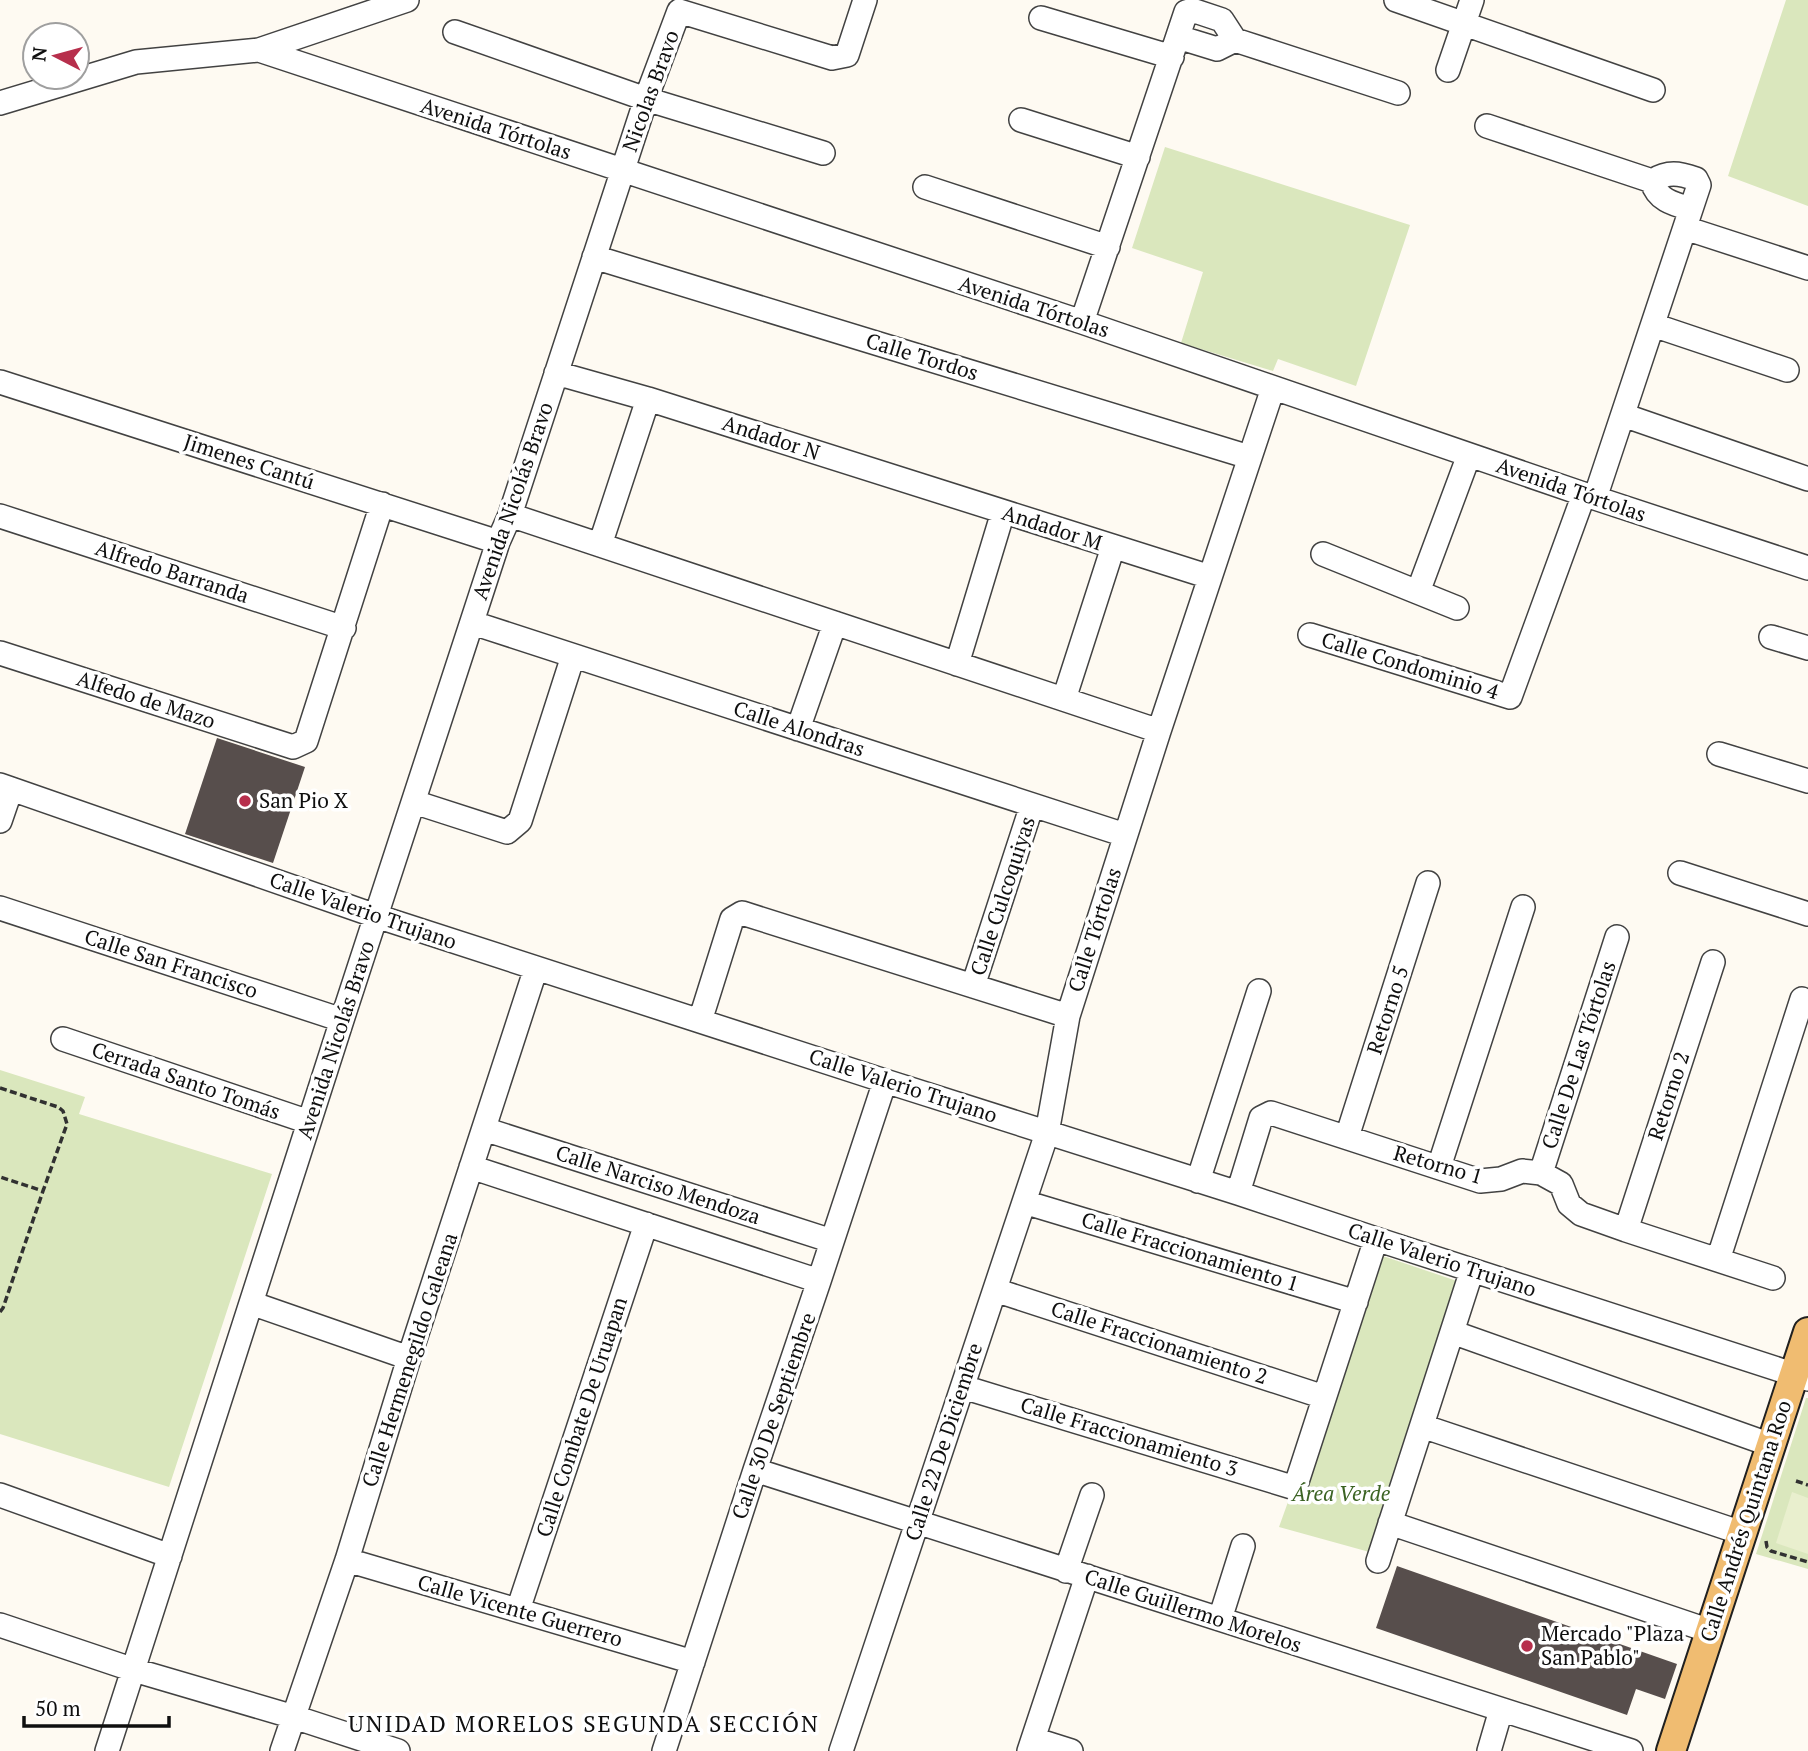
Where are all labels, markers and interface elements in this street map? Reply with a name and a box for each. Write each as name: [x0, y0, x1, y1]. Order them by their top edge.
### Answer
north arrow: [21, 21, 91, 91]
street label: Nicolas Bravo: [615, 26, 685, 155]
text: N: [25, 45, 52, 63]
street label: Avenida Tórtolas: [418, 91, 575, 166]
street label: Avenida Tórtolas: [956, 269, 1113, 344]
street label: Calle Tordos: [863, 326, 982, 386]
street label: Avenida Nicolás Bravo: [465, 398, 559, 603]
street label: Andador N: [719, 408, 824, 466]
street label: Jimenes Cantú: [180, 427, 318, 495]
street label: Avenida Tórtolas: [1493, 450, 1650, 528]
street label: Andador M: [999, 498, 1106, 556]
street label: Alfredo Barranda: [92, 533, 253, 609]
street label: Calle Condominio 4: [1318, 625, 1503, 706]
street label: Alfedo de Mazo: [73, 663, 219, 735]
street label: Calle Alondras: [730, 694, 868, 762]
place label: San Pio X: [259, 786, 348, 814]
marker: San Pio X: [237, 793, 253, 809]
street label: Calle Culcoquiyas: [963, 813, 1041, 979]
street label: Calle Tórtolas: [1061, 864, 1127, 995]
street label: Calle Valerio Trujano: [266, 865, 461, 955]
street label: Calle San Francisco: [81, 922, 262, 1004]
street label: Avenida Nicolás Bravo: [290, 937, 380, 1143]
street label: Calle De Las Tórtolas: [1534, 957, 1622, 1152]
street label: Retorno 5: [1360, 962, 1414, 1057]
street label: Cerrada Santo Tomás: [88, 1035, 284, 1125]
street label: Calle Valerio Trujano: [806, 1041, 1001, 1129]
street label: Retorno 2: [1641, 1048, 1695, 1143]
street label: Calle Narciso Mendoza: [552, 1138, 765, 1230]
street label: Retorno 1: [1390, 1138, 1486, 1190]
street label: Calle Fraccionamiento 1: [1078, 1205, 1302, 1297]
street label: Calle Valerio Trujano: [1345, 1215, 1540, 1303]
street label: Calle Hermenegildo Galeana: [355, 1229, 464, 1490]
street label: Calle Combate De Uruapan: [529, 1292, 633, 1540]
street label: Calle Fraccionamiento 2: [1048, 1294, 1271, 1390]
street label: Calle 30 De Septiembre: [725, 1309, 822, 1523]
street label: Calle 22 De Diciembre: [898, 1339, 988, 1544]
street label: Calle Fraccionamiento 3: [1017, 1390, 1241, 1482]
street label: Calle Andrés Quintana Roo: [1693, 1396, 1797, 1645]
park label: Área Verde: [1290, 1479, 1391, 1507]
street label: Calle Guillermo Morelos: [1081, 1562, 1306, 1658]
street label: Calle Vicente Guerrero: [415, 1567, 626, 1653]
place label: Mercado "Plaza San Pablo": [1541, 1619, 1684, 1671]
marker: Mercado "Plaza San Pablo": [1519, 1638, 1535, 1654]
scale bar: [24, 1684, 170, 1728]
text: 50 m: [35, 1694, 81, 1722]
district label: UNIDAD MORELOS SEGUNDA SECCIÓN: [348, 1708, 820, 1739]

